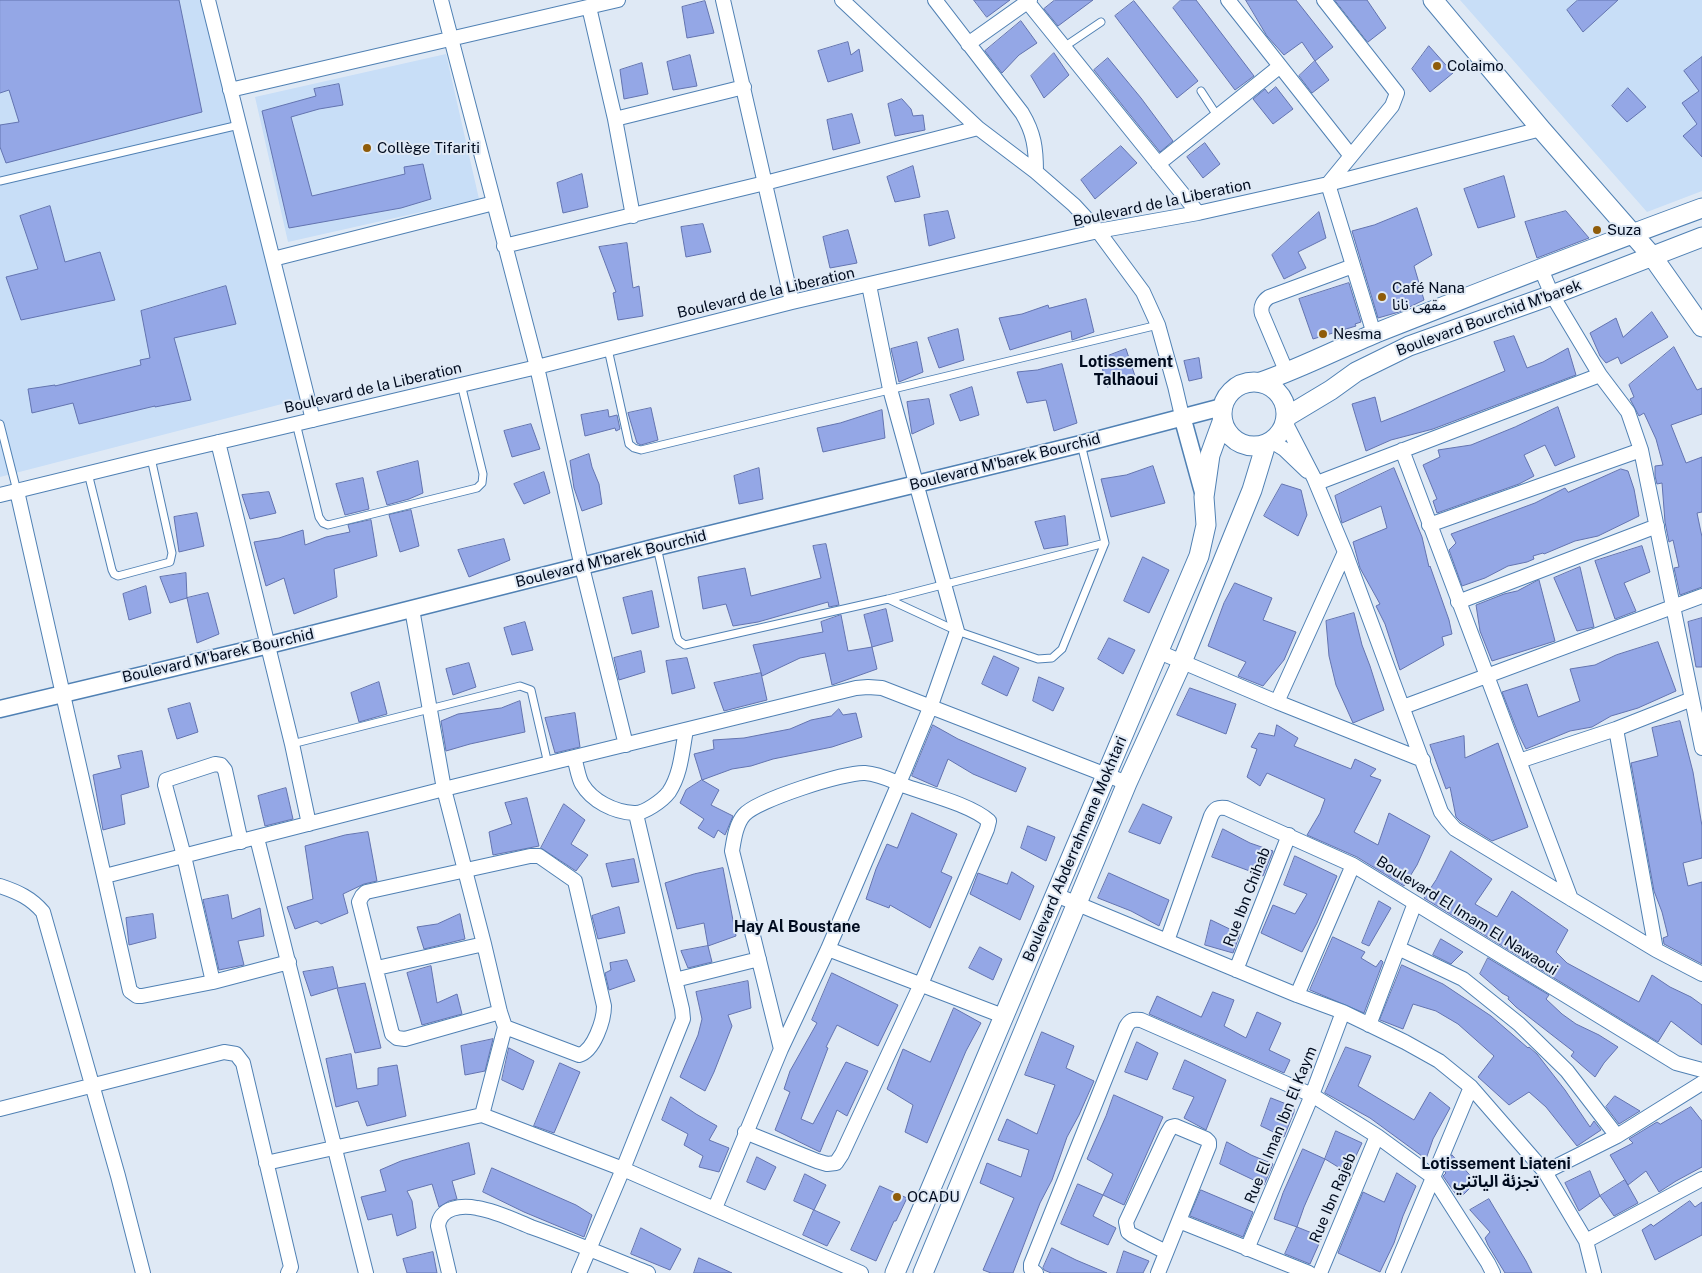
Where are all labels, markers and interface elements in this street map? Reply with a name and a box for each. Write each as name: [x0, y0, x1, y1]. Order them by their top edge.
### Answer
place label: Colaimo: [1447, 57, 1504, 75]
marker: Colaimo: [1431, 60, 1443, 72]
place label: Collège Tifariti: [377, 139, 480, 157]
marker: Collège Tifariti: [361, 142, 373, 154]
street label: Boulevard de la Liberation: [1071, 175, 1253, 231]
place label: Suza: [1607, 221, 1641, 239]
marker: Suza: [1591, 224, 1603, 236]
street label: Boulevard de la Liberation: [676, 264, 856, 322]
street label: Boulevard Bourchid M'barek: [1394, 276, 1584, 360]
place label: Café Nana مقهى نانا: [1392, 279, 1465, 314]
marker: Café Nana مقهى نانا: [1376, 291, 1388, 303]
place label: Nesma: [1333, 325, 1381, 343]
marker: Nesma: [1317, 328, 1329, 340]
district label: Lotissement Talhaoui: [1079, 352, 1173, 390]
street label: Boulevard de la Liberation: [283, 359, 463, 417]
street label: Boulevard M'barek Bourchid: [908, 430, 1102, 494]
street label: Boulevard M'barek Bourchid: [514, 527, 708, 591]
street label: Boulevard M'barek Bourchid: [120, 625, 316, 687]
street label: Boulevard Abderrahmane Mokhtari: [1019, 733, 1131, 965]
street label: Rue Ibn Chihab: [1220, 845, 1274, 949]
street label: Boulevard El Imam El Nawaoui: [1373, 853, 1561, 979]
district label: Hay Al Boustane: [734, 917, 860, 937]
street label: Rue El Iman Ibn El Kaym: [1241, 1044, 1321, 1206]
street label: Rue Ibn Rajeb: [1306, 1150, 1360, 1246]
district label: Lotissement Liateni تجزئة الياتني: [1421, 1154, 1571, 1192]
place label: OCADU: [907, 1188, 960, 1206]
marker: OCADU: [891, 1191, 903, 1203]

